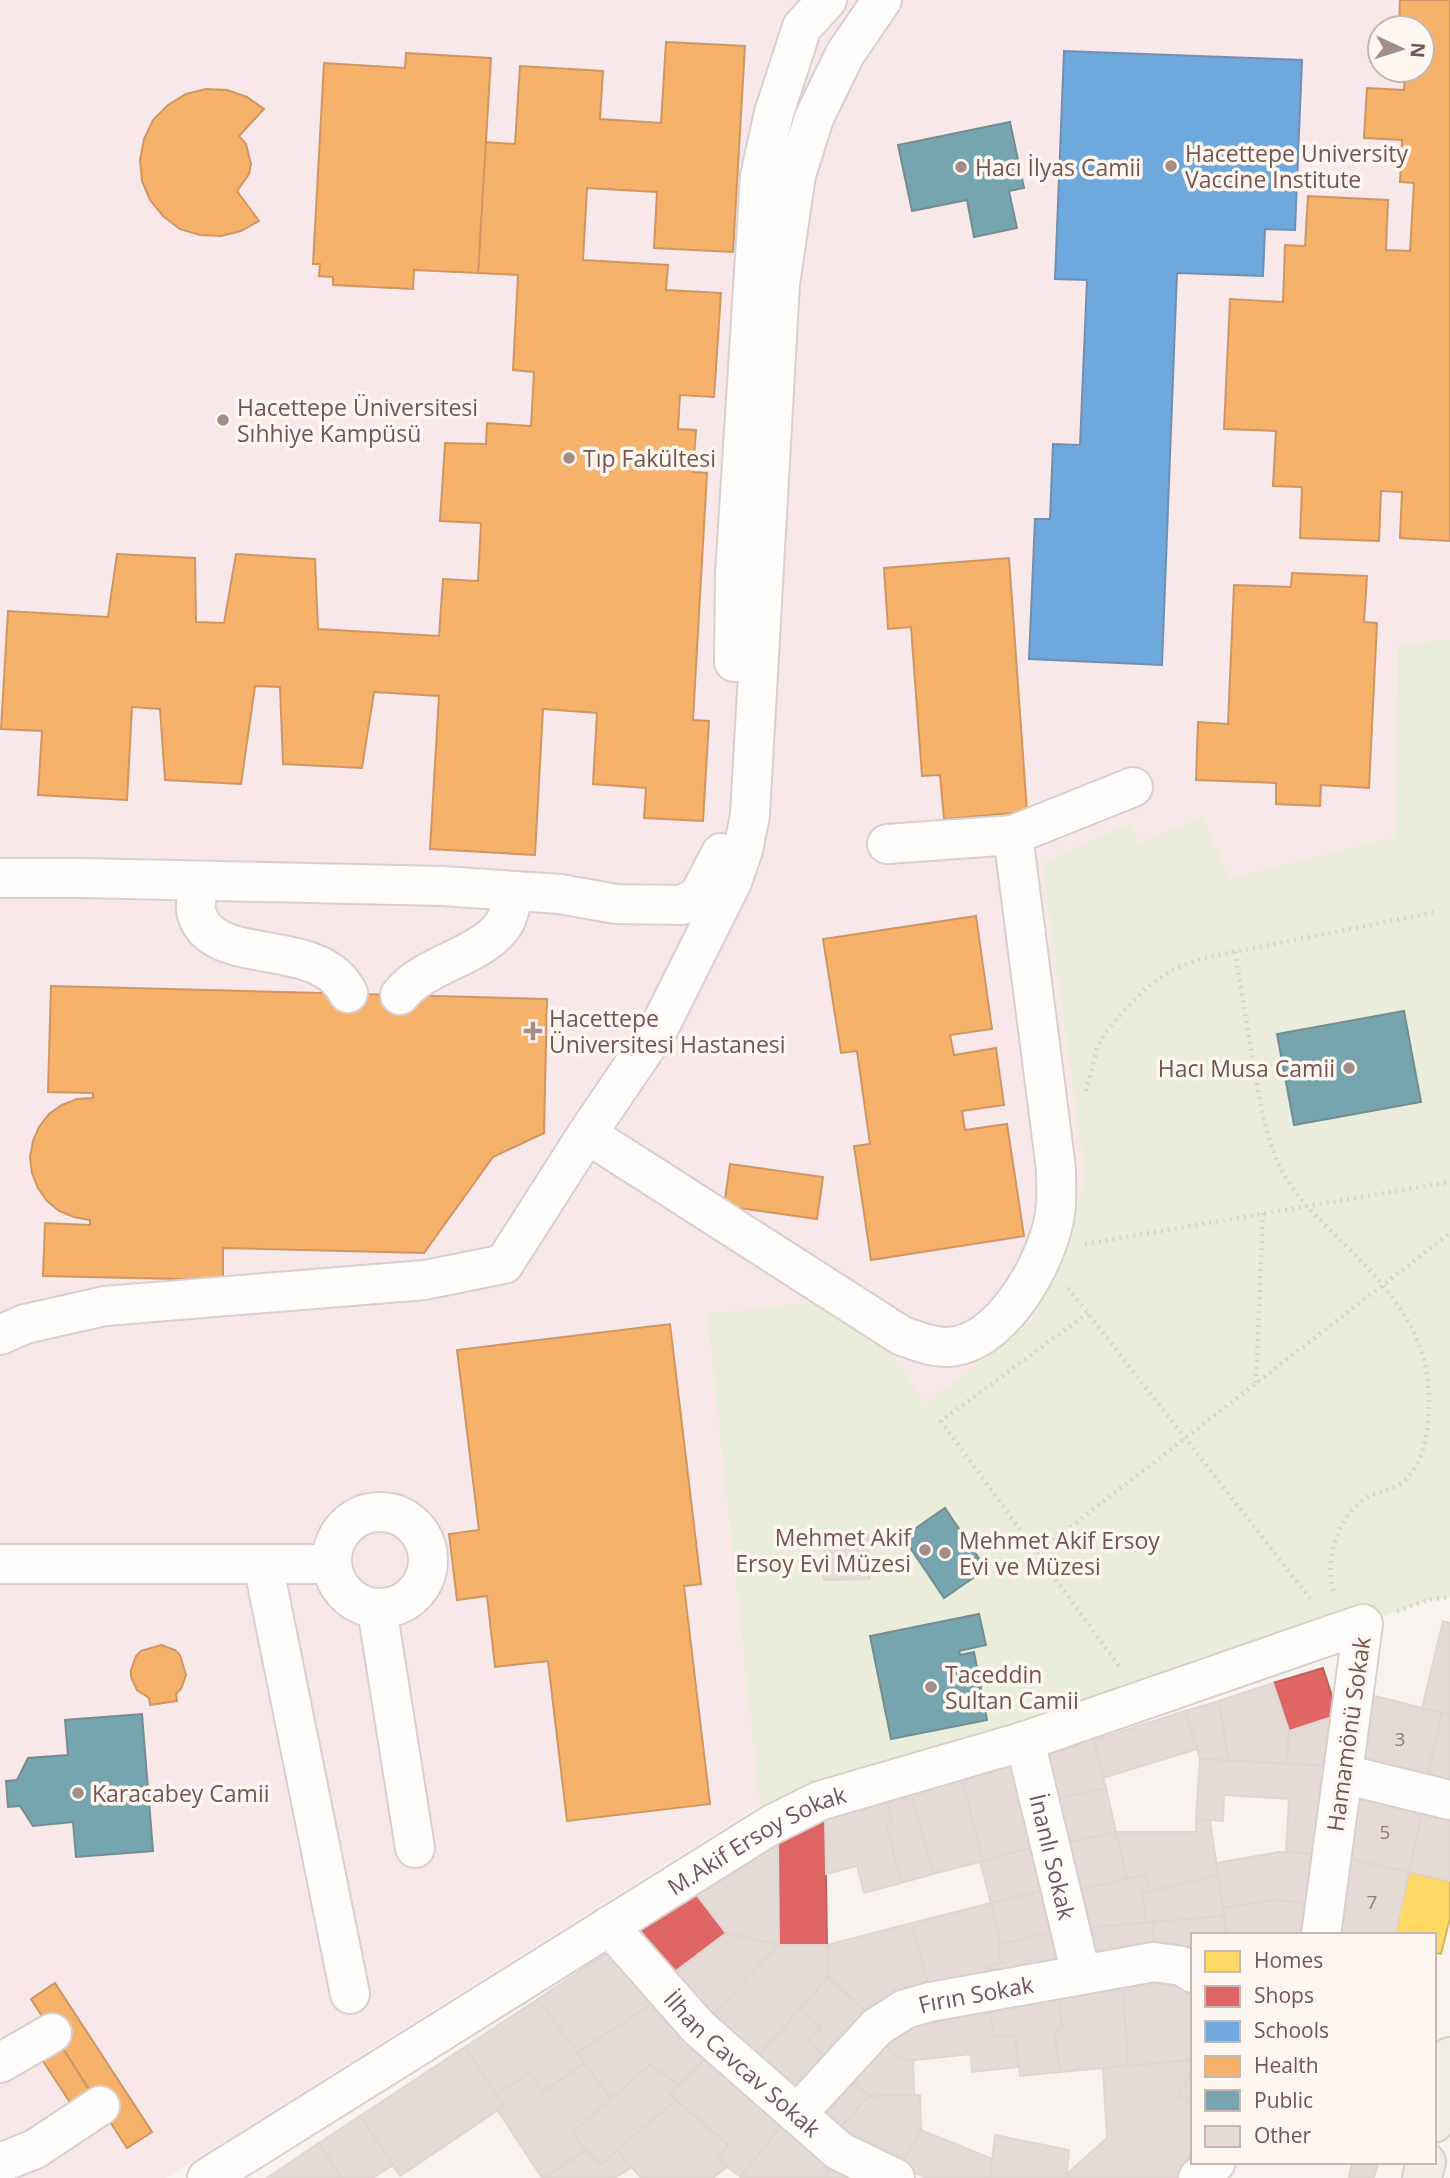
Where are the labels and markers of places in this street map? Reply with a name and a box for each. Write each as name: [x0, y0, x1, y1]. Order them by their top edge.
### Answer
place label: Hacettepe University Vaccine Institute: [1185, 137, 1408, 195]
place label: Hacı İlyas Camii: [975, 151, 1141, 183]
marker: Hacettepe University Vaccine Institute: [1163, 158, 1179, 174]
marker: Hacı İlyas Camii: [953, 159, 969, 175]
place label: Hacettepe Üniversitesi Sıhhiye Kampüsü: [237, 391, 478, 449]
marker: Hacettepe Üniversitesi Sıhhiye Kampüsü: [215, 412, 231, 428]
place label: Tıp Fakültesi: [583, 442, 716, 474]
marker: Tıp Fakültesi: [561, 450, 577, 466]
place label: Hacettepe Üniversitesi Hastanesi: [549, 1002, 786, 1060]
marker: Hacettepe Üniversitesi Hastanesi: [523, 1021, 543, 1041]
place label: Hacı Musa Camii: [1158, 1052, 1335, 1084]
marker: Hacı Musa Camii: [1341, 1060, 1357, 1076]
place label: Mehmet Akif Ersoy Evi Müzesi: [735, 1521, 912, 1579]
place label: Mehmet Akif Ersoy Evi ve Müzesi: [959, 1524, 1160, 1582]
marker: Mehmet Akif Ersoy Evi Müzesi: [917, 1542, 933, 1558]
marker: Mehmet Akif Ersoy Evi ve Müzesi: [937, 1545, 953, 1561]
place label: Taceddin Sultan Camii: [945, 1658, 1079, 1716]
marker: Taceddin Sultan Camii: [923, 1679, 939, 1695]
place label: Karacabey Camii: [92, 1777, 270, 1809]
marker: Karacabey Camii: [70, 1785, 86, 1801]

